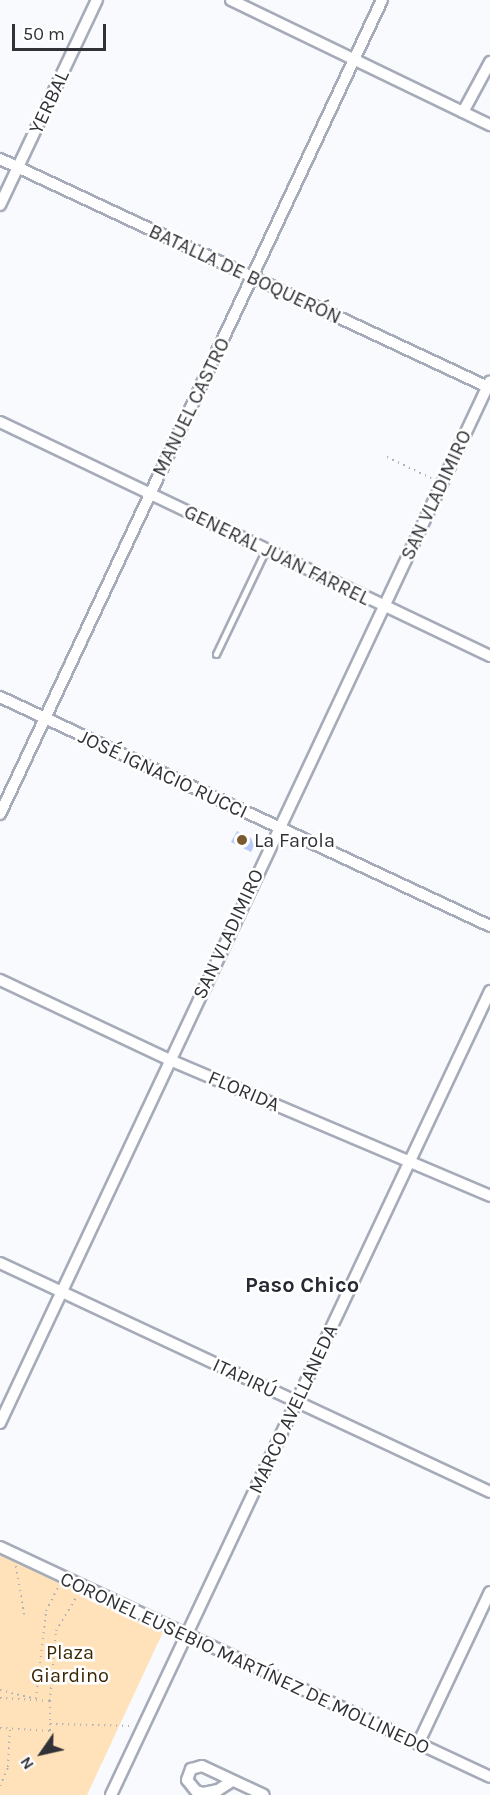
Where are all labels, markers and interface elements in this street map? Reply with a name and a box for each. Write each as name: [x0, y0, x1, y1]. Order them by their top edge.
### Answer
scale bar: [15, 12, 110, 50]
text: 50 m: [23, 23, 65, 45]
street label: YERBAL: [24, 66, 74, 138]
street label: BATALLA DE BOQUERÓN: [145, 219, 345, 329]
street label: MANUEL CASTRO: [147, 334, 235, 480]
street label: SAN VLADIMIRO: [395, 426, 477, 564]
street label: GENERAL JUAN FARREL: [180, 500, 374, 610]
street label: JOSÉ IGNACIO RUCCI: [75, 724, 251, 824]
place label: La Farola: [254, 828, 335, 852]
marker: La Farola: [235, 833, 249, 847]
street label: SAN VLADIMIRO: [187, 865, 269, 1003]
street label: FLORIDA: [205, 1065, 283, 1117]
district label: Paso Chico: [245, 1273, 359, 1299]
street label: MARCO AVELLANEDA: [243, 1321, 343, 1497]
street label: ITAPIRÚ: [209, 1353, 281, 1403]
street label: CORONEL EUSEBIO MARTÍNEZ DE MOLLINEDO: [56, 1567, 434, 1759]
park label: Plaza Giardino: [31, 1641, 109, 1688]
north arrow: [12, 1723, 72, 1783]
text: N: [16, 1753, 38, 1773]

